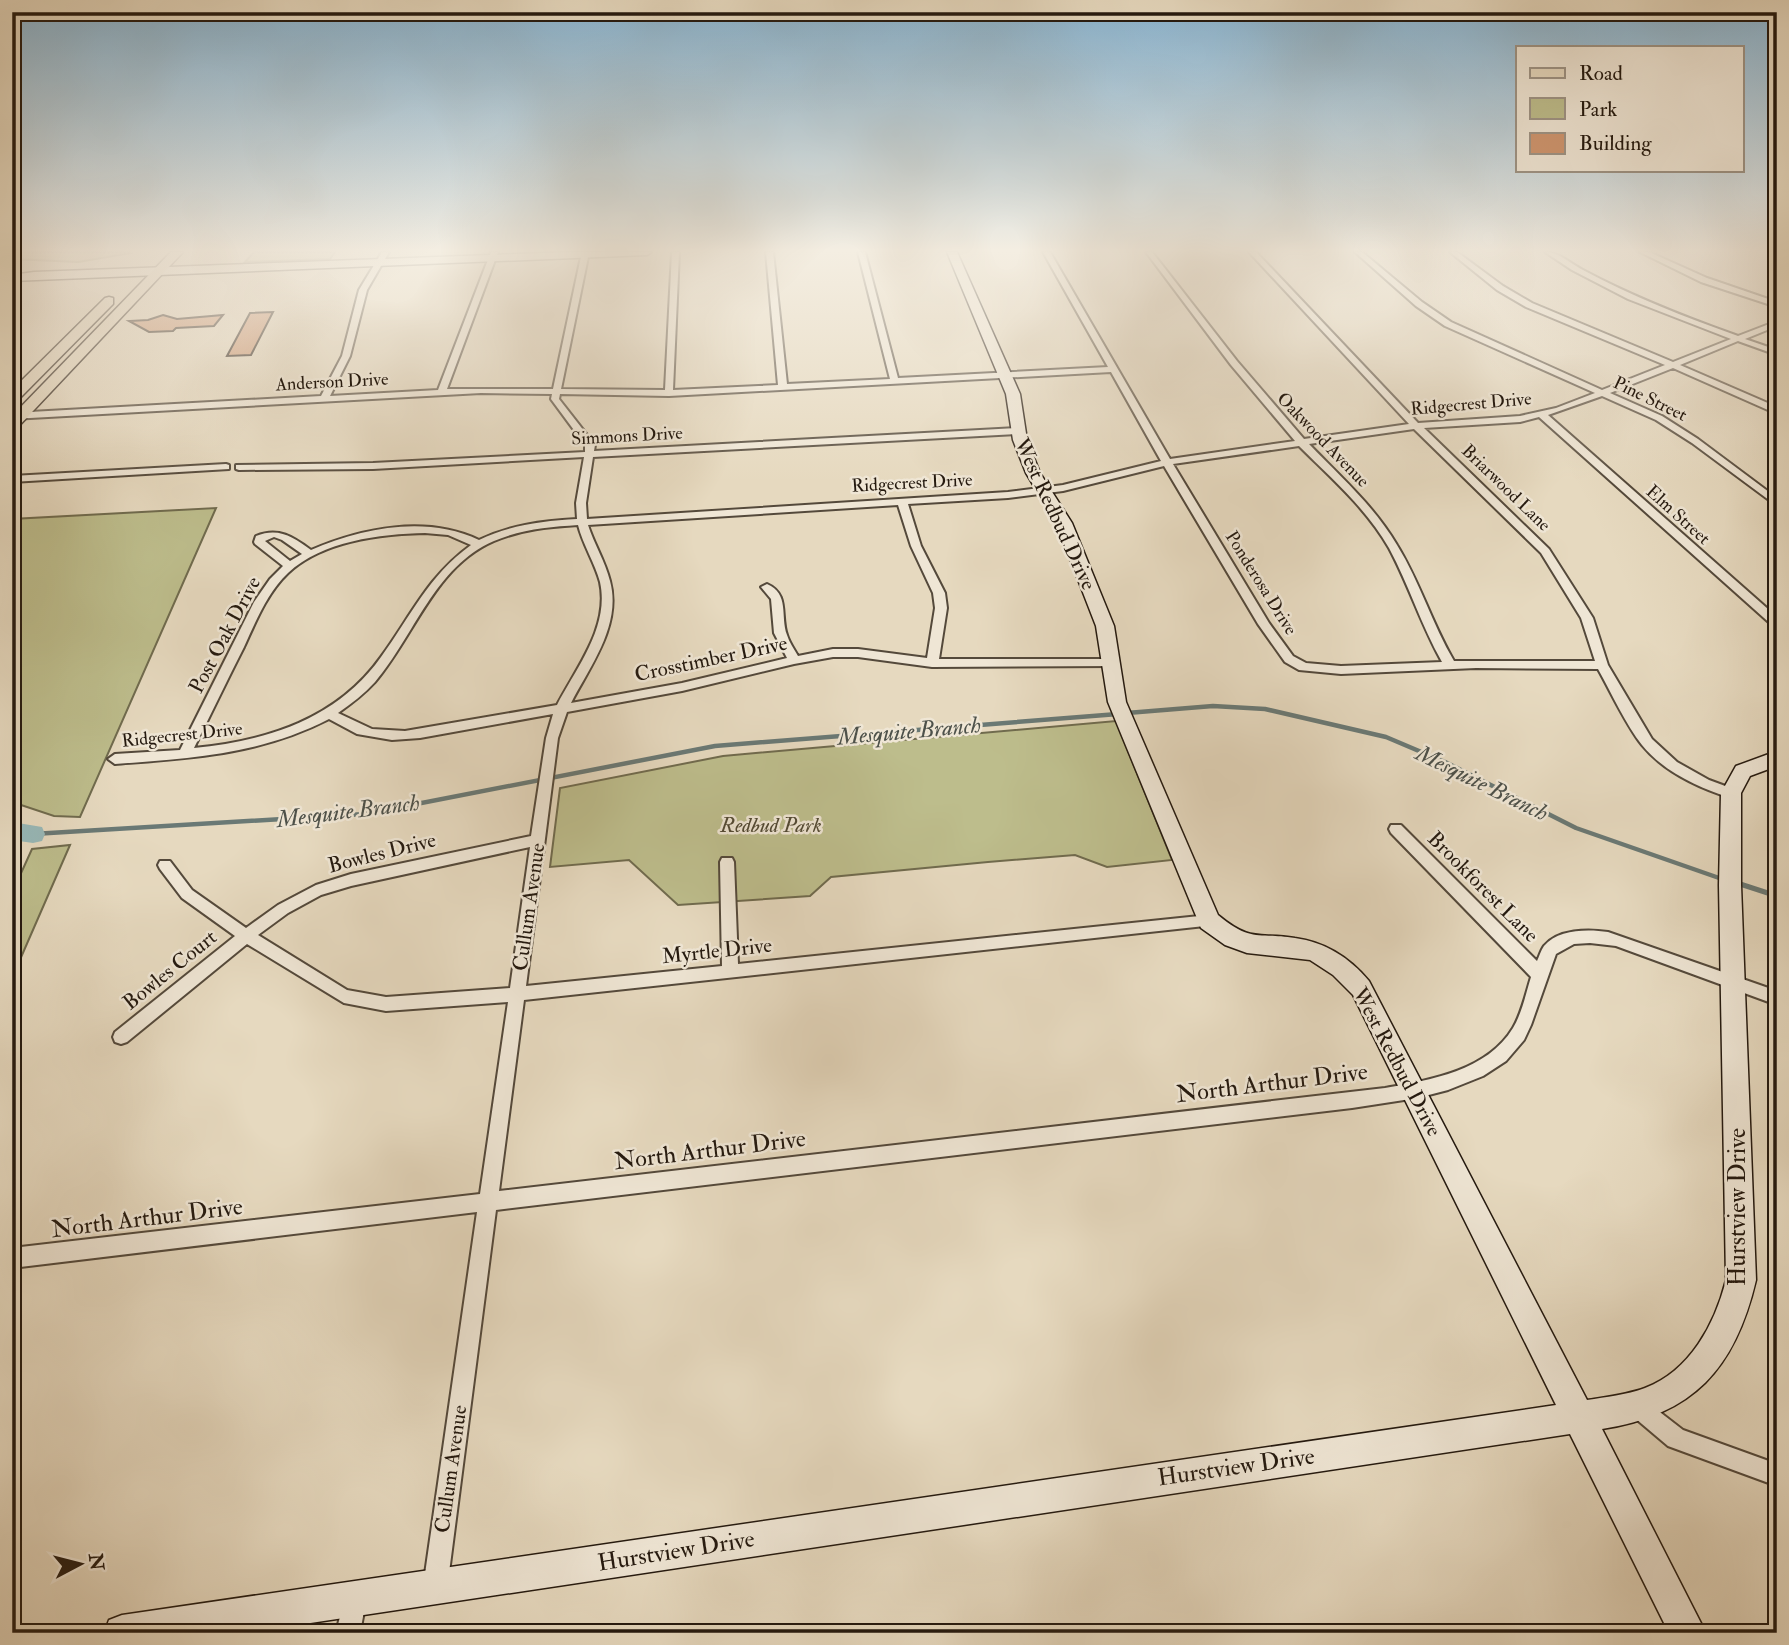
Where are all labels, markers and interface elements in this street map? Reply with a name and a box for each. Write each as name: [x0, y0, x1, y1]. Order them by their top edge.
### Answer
legend: [1516, 46, 1744, 172]
text: Road: [1579, 60, 1624, 87]
text: Park: [1579, 96, 1617, 123]
text: Building: [1579, 130, 1652, 157]
street label: Anderson Drive: [274, 368, 389, 396]
street label: Pine Street: [1609, 371, 1691, 427]
street label: Ridgecrest Drive: [1410, 387, 1533, 421]
street label: Oakwood Avenue: [1272, 388, 1375, 493]
street label: Simmons Drive: [571, 422, 684, 450]
street label: West Redbud Drive: [1008, 433, 1102, 594]
street label: Briarwood Lane: [1456, 440, 1556, 537]
street label: Ridgecrest Drive: [851, 468, 974, 498]
street label: Elm Street: [1641, 480, 1715, 550]
street label: Ponderosa Drive: [1220, 527, 1302, 640]
street label: Post Oak Drive: [183, 572, 267, 698]
street label: Crosstimber Drive: [632, 630, 790, 688]
water label: Mesquite Branch: [834, 710, 982, 752]
street label: Ridgecrest Drive: [120, 717, 244, 753]
water label: Mesquite Branch: [1409, 738, 1553, 828]
water label: Mesquite Branch: [273, 788, 421, 834]
park label: Redbud Park: [719, 812, 822, 839]
street label: Bowles Drive: [325, 826, 439, 879]
street label: Brookforest Lane: [1422, 826, 1545, 949]
street label: Cullum Avenue: [507, 841, 551, 973]
street label: Bowles Court: [117, 924, 223, 1016]
street label: Myrtle Drive: [661, 932, 774, 970]
street label: West Redbud Drive: [1346, 982, 1448, 1141]
street label: North Arthur Drive: [1175, 1056, 1369, 1110]
street label: North Arthur Drive: [613, 1123, 807, 1177]
street label: Hurstview Drive: [1722, 1128, 1753, 1286]
street label: North Arthur Drive: [50, 1191, 244, 1245]
street label: Cullum Avenue: [429, 1403, 473, 1535]
street label: Hurstview Drive: [1155, 1441, 1317, 1493]
street label: Hurstview Drive: [595, 1523, 757, 1579]
north arrow: [46, 1530, 116, 1600]
text: N: [83, 1551, 109, 1573]

